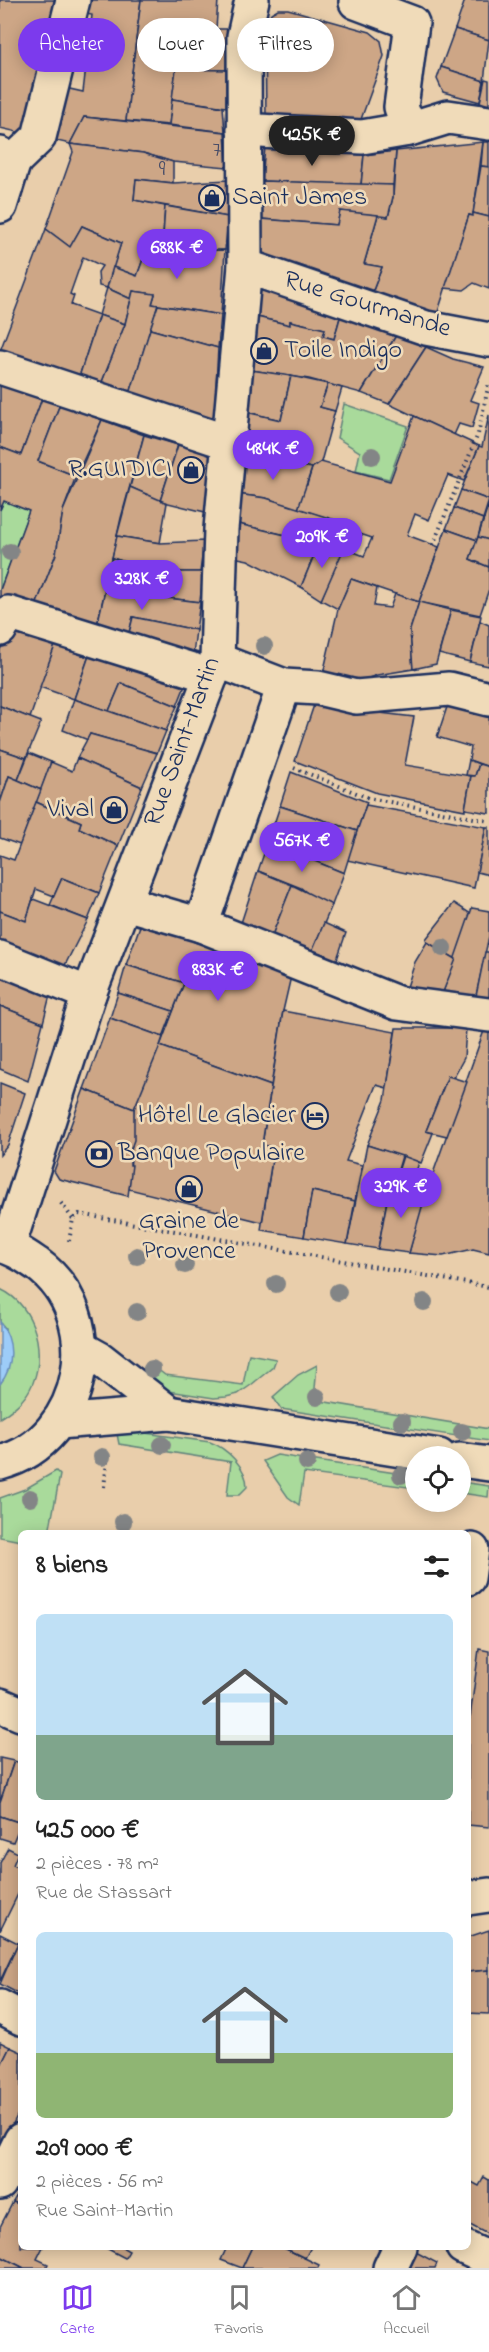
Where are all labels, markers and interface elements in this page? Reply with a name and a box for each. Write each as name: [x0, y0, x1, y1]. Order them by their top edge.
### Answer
chip: Acheter: [18, 18, 125, 72]
chip: Louer: [137, 18, 225, 72]
chip: Filtres: [237, 18, 334, 72]
pin: 425K €: [263, 116, 361, 167]
text: 425K €: [283, 121, 341, 150]
house number: 7: [212, 135, 222, 167]
house number: 9: [159, 154, 166, 186]
place label: Saint James: [232, 179, 367, 217]
shop icon: Saint James: [197, 183, 227, 213]
pin: 688K €: [128, 229, 226, 280]
text: 688K €: [151, 234, 203, 263]
street label: Rue Gourmande: [279, 261, 456, 349]
place label: Toile Indigo: [284, 332, 402, 370]
shop icon: Toile Indigo: [249, 336, 279, 366]
pin: 484K €: [224, 430, 322, 481]
text: 484K €: [247, 435, 299, 464]
place label: R.GUIDICI: [68, 451, 172, 489]
shop icon: R.GUIDICI: [176, 455, 206, 485]
pin: 209K €: [273, 518, 371, 569]
text: 209K €: [295, 523, 349, 552]
pin: 328K €: [93, 560, 191, 611]
text: 328K €: [115, 565, 169, 594]
street label: Rue Saint-Martin: [135, 652, 231, 832]
place label: Vival: [46, 791, 94, 829]
shop icon: Vival: [99, 795, 129, 825]
pin: 567K €: [253, 822, 351, 873]
text: 567K €: [273, 827, 331, 856]
pin: 883K €: [169, 951, 267, 1002]
text: 883K €: [192, 956, 244, 985]
place label: Hôtel Le Glacier: [138, 1097, 297, 1135]
hotel icon: Hôtel Le Glacier: [300, 1101, 330, 1131]
place label: Banque Populaire: [117, 1135, 305, 1173]
bank icon: Banque Populaire: [84, 1139, 114, 1169]
pin: 329K €: [352, 1168, 450, 1219]
text: 329K €: [375, 1173, 427, 1202]
shop icon: Graine de Provence: [174, 1174, 204, 1204]
place label: Graine de Provence: [139, 1203, 240, 1271]
map controls: [405, 1446, 471, 1512]
button: locate: [405, 1446, 471, 1512]
text: 8 biens: [36, 1547, 108, 1585]
icon: filters: [420, 1550, 453, 1583]
icon: home: [191, 1653, 299, 1761]
text: 425 000 €: [36, 1812, 139, 1850]
text: 2 pièces · 78 m²: [36, 1850, 159, 1879]
text: Rue de Stassart: [36, 1879, 172, 1908]
icon: home: [191, 1971, 299, 2079]
text: 209 000 €: [36, 2130, 133, 2168]
text: 2 pièces · 56 m²: [36, 2168, 163, 2197]
text: Rue Saint-Martin: [36, 2197, 173, 2226]
tab: Carte: [60, 2281, 95, 2341]
tab: Favoris: [214, 2281, 264, 2341]
tab: Accueil: [383, 2281, 429, 2341]

